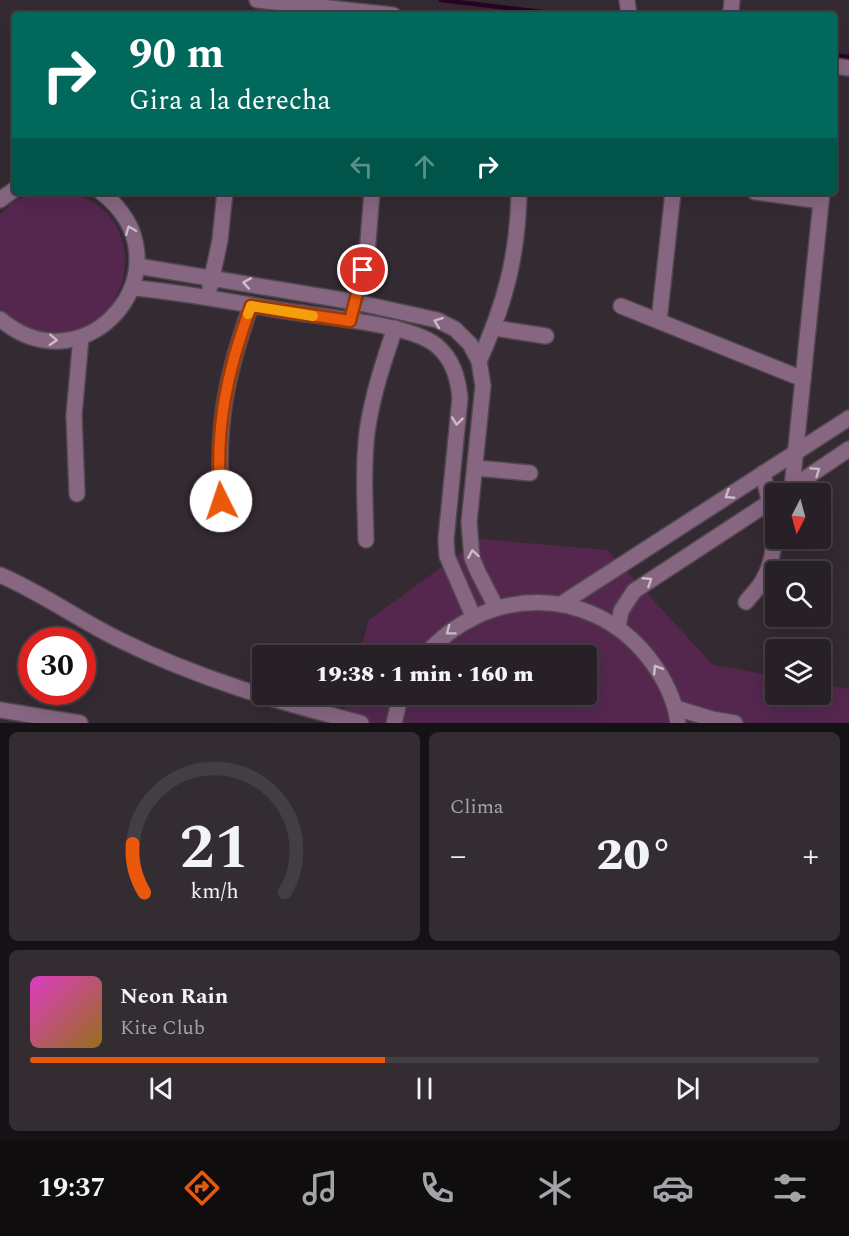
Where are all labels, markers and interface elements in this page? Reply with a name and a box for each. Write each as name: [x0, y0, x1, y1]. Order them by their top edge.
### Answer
text: 90 m: [129, 23, 224, 86]
icon: right: [30, 36, 108, 114]
text: Gira a la derecha: [129, 80, 331, 122]
icon: left: [345, 150, 378, 183]
icon: ahead: [408, 150, 441, 183]
icon: right: [471, 150, 504, 183]
one-way arrow: [125, 225, 137, 236]
pin: [337, 244, 388, 295]
icon: arrive: [346, 253, 379, 286]
one-way arrow: [243, 277, 253, 290]
one-way arrow: [433, 317, 444, 330]
one-way arrow: [48, 333, 57, 346]
one-way arrow: [451, 416, 464, 425]
one-way arrow: [809, 467, 820, 478]
position arrow: [189, 469, 253, 533]
north arrow: [765, 483, 831, 549]
map controls: [765, 483, 831, 705]
one-way arrow: [725, 488, 736, 499]
one-way arrow: [467, 549, 480, 559]
button: search: [765, 561, 831, 627]
one-way arrow: [642, 577, 652, 589]
one-way arrow: [446, 624, 457, 635]
speed limit sign: 30: [18, 627, 96, 705]
button: layers: [765, 639, 831, 705]
text: 19:38 · 1 min · 160 m: [315, 658, 534, 691]
one-way arrow: [652, 665, 664, 675]
text: Clima: [450, 792, 504, 822]
text: 21: [179, 801, 250, 896]
text: 20°: [596, 821, 673, 890]
text: −: [450, 831, 467, 881]
text: +: [802, 831, 819, 881]
text: km/h: [190, 876, 239, 909]
text: Neon Rain: [120, 980, 228, 1013]
text: Kite Club: [120, 1013, 205, 1043]
icon: previous: [145, 1072, 178, 1105]
icon: pause: [408, 1072, 441, 1105]
icon: next: [671, 1072, 704, 1105]
text: 19:37: [38, 1167, 106, 1209]
icon: directions: [181, 1167, 223, 1209]
icon: music: [299, 1167, 341, 1209]
icon: phone: [416, 1167, 458, 1209]
icon: climate: [534, 1167, 576, 1209]
icon: car: [652, 1167, 694, 1209]
icon: filters: [769, 1167, 811, 1209]

